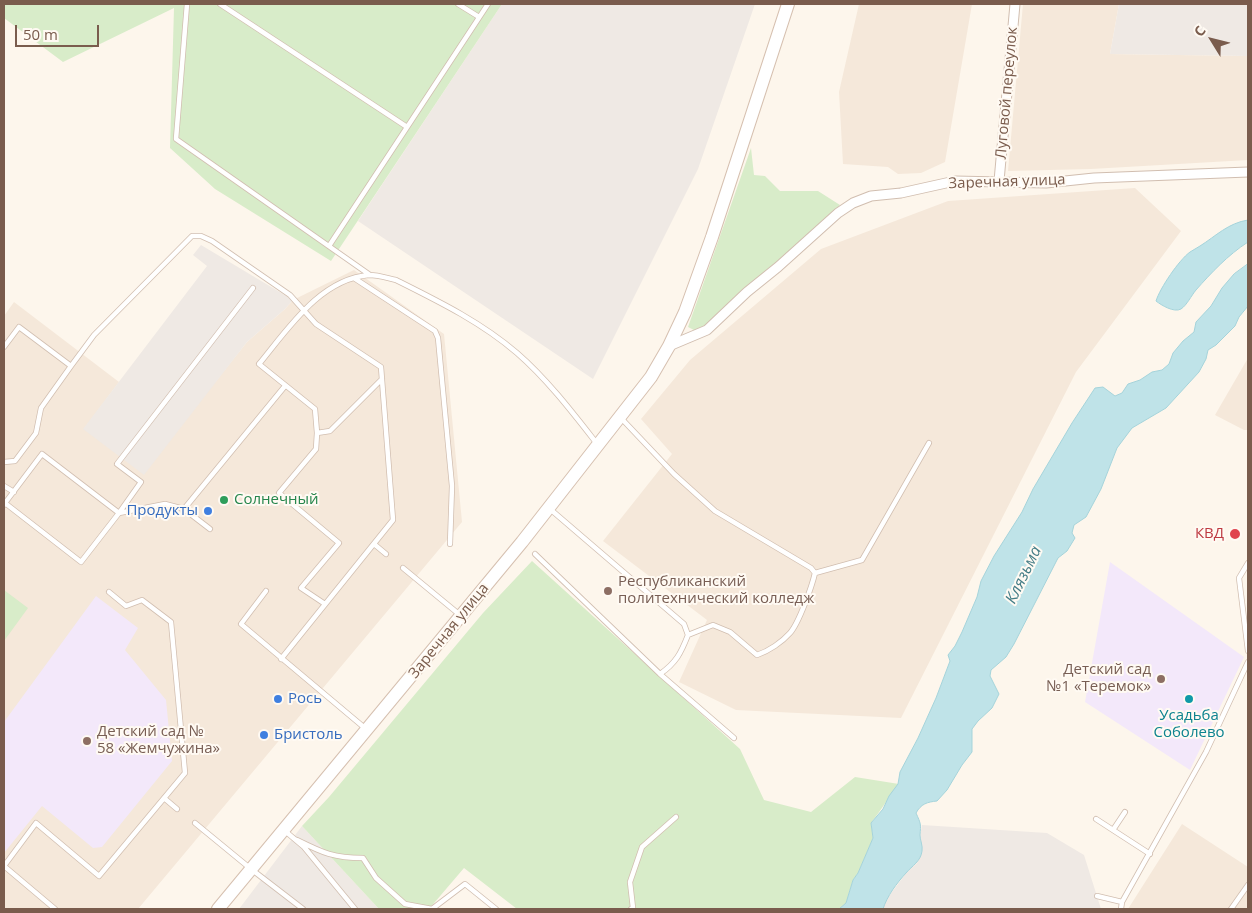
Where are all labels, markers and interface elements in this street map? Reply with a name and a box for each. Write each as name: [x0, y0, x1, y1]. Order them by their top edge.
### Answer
scale bar: [18, 15, 101, 47]
north arrow: [1187, 15, 1237, 65]
text: С: [1189, 22, 1210, 40]
text: 50 m: [23, 24, 58, 44]
street label: Луговой переулок: [992, 26, 1022, 160]
street label: Заречная улица: [948, 171, 1066, 193]
place label: Солнечный: [234, 491, 319, 509]
marker: Солнечный: [218, 494, 230, 506]
place label: Продукты: [126, 502, 198, 520]
marker: Продукты: [202, 505, 214, 517]
place label: КВД: [1195, 525, 1224, 543]
marker: КВД: [1228, 527, 1242, 541]
water label: Клязьма: [1002, 543, 1046, 607]
place label: Республиканский политехнический колледж: [618, 573, 814, 608]
street label: Заречная улица: [405, 580, 493, 682]
marker: Республиканский политехнический колледж: [602, 585, 614, 597]
place label: Детский сад №1 «Теремок»: [1046, 661, 1151, 696]
marker: Детский сад №1 «Теремок»: [1155, 673, 1167, 685]
place label: Рось: [288, 690, 322, 708]
marker: Рось: [272, 693, 284, 705]
marker: Усадьба Соболево: [1183, 693, 1195, 705]
place label: Усадьба Соболево: [1153, 707, 1225, 742]
place label: Детский сад № 58 «Жемчужина»: [97, 723, 220, 758]
place label: Бристоль: [274, 726, 343, 744]
marker: Бристоль: [258, 729, 270, 741]
marker: Детский сад № 58 «Жемчужина»: [81, 735, 93, 747]

